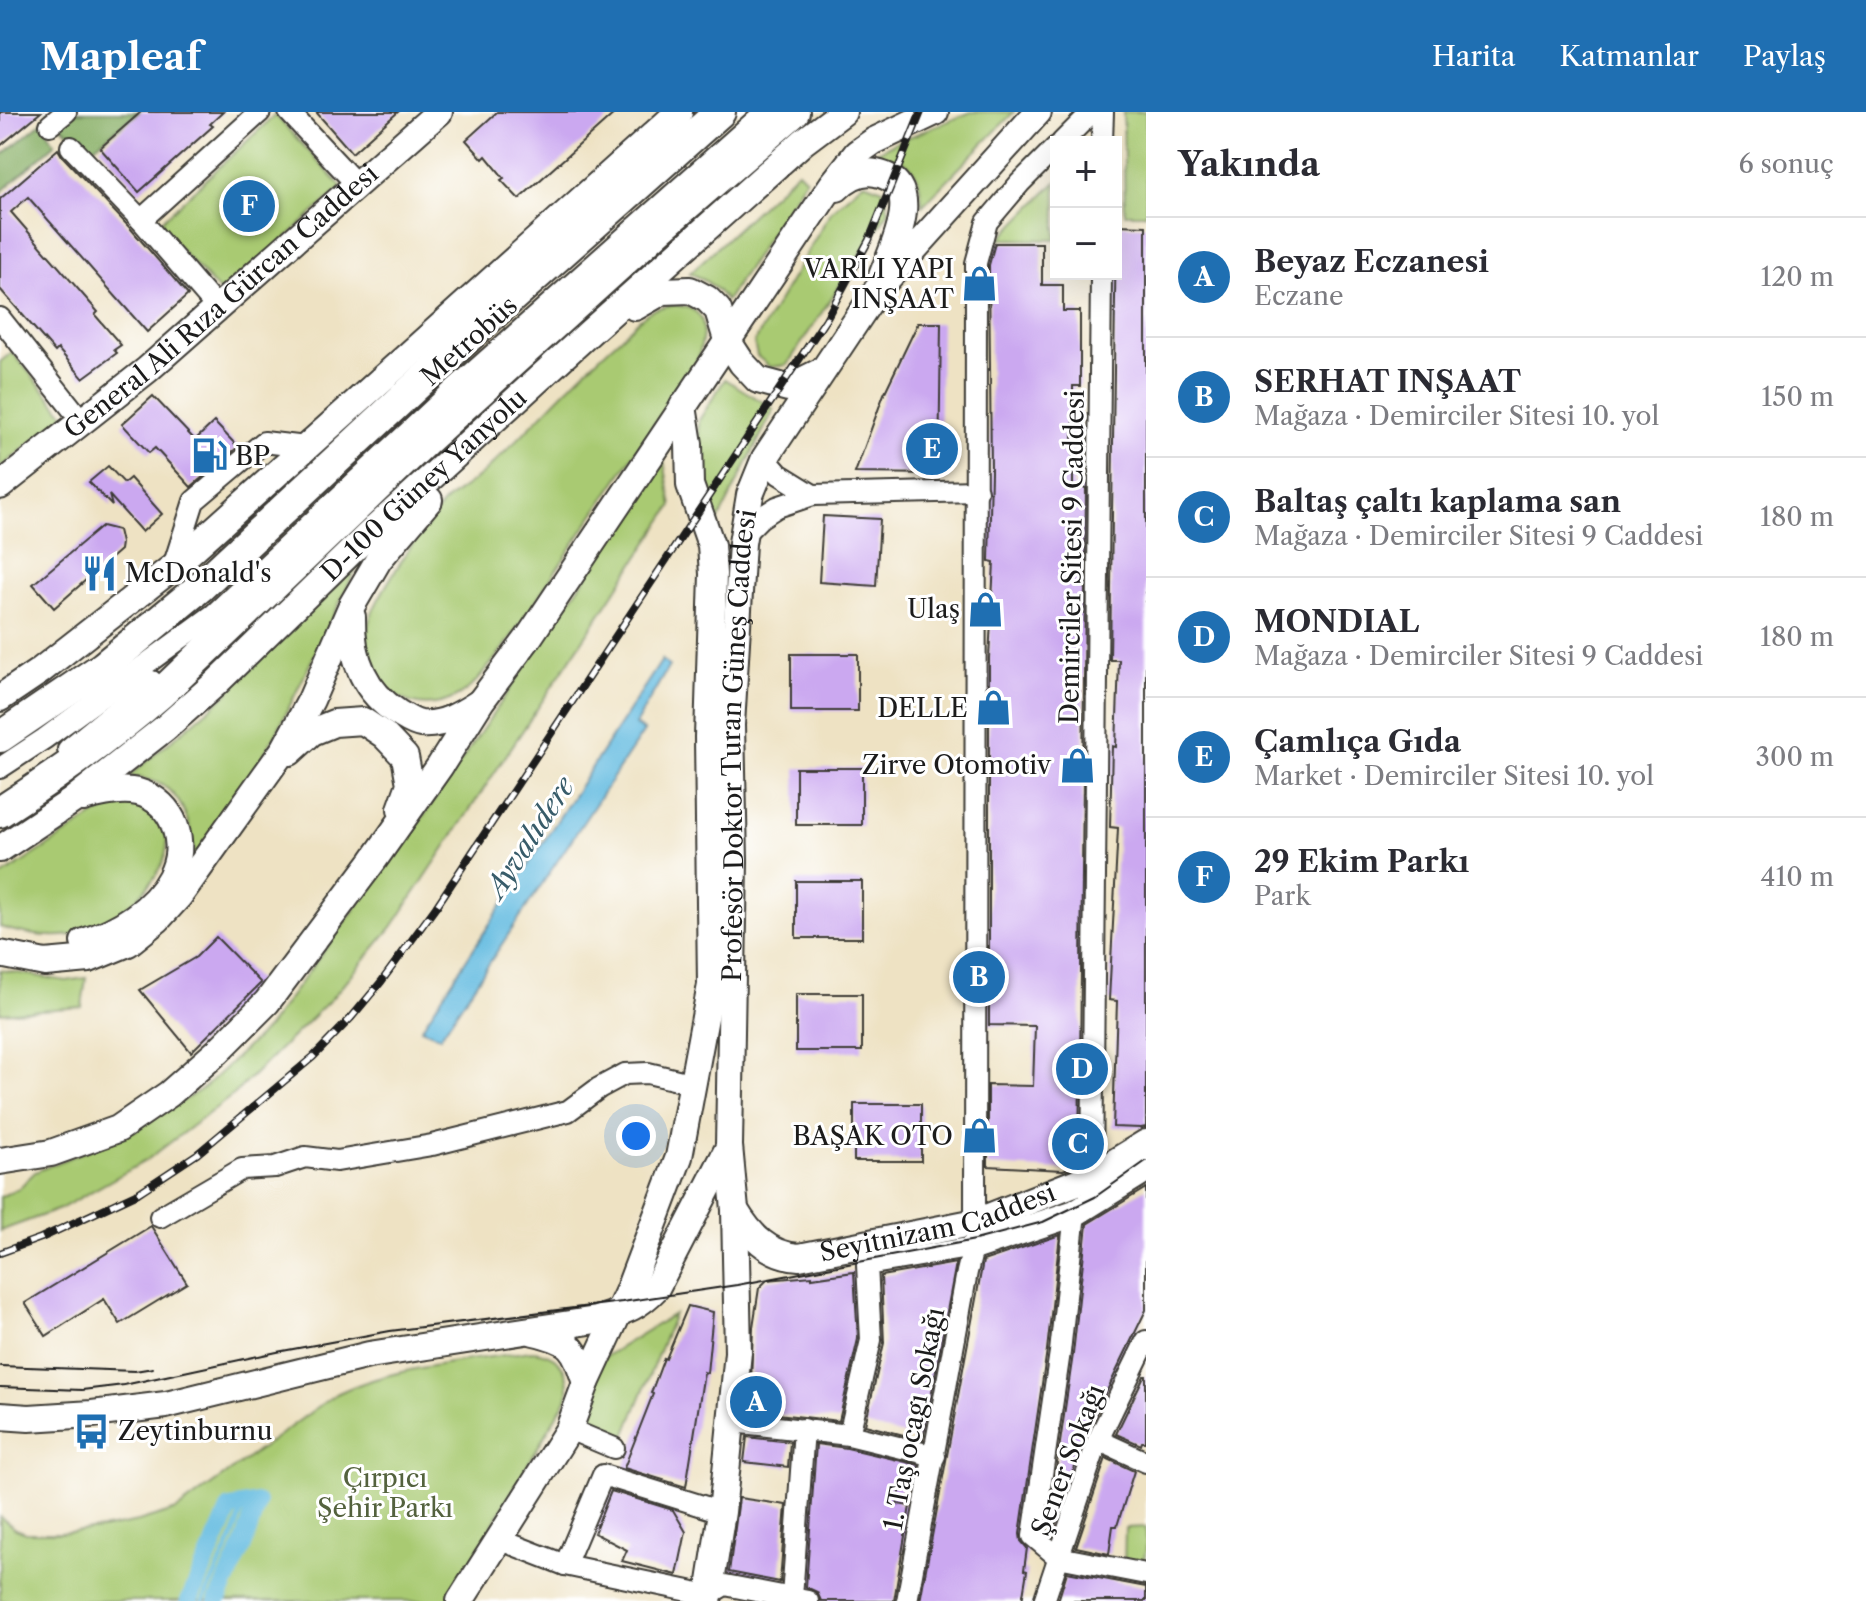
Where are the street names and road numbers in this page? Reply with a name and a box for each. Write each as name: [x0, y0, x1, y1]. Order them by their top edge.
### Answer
street label: General Ali Rıza Gürcan Caddesi: [58, 157, 385, 445]
street label: Metrobüs: [414, 289, 524, 393]
street label: D-100 Güney Yanyolu: [314, 382, 533, 588]
street label: Demirciler Sitesi 9 Caddesi: [1053, 389, 1091, 724]
street label: Profesör Doktor Turan Güneş Caddesi: [715, 507, 763, 982]
street label: Seyitnizam Caddesi: [817, 1176, 1060, 1269]
street label: 1. Taş ocagı Sokağı: [877, 1305, 951, 1533]
street label: Şener Sokağı: [1024, 1380, 1112, 1540]

